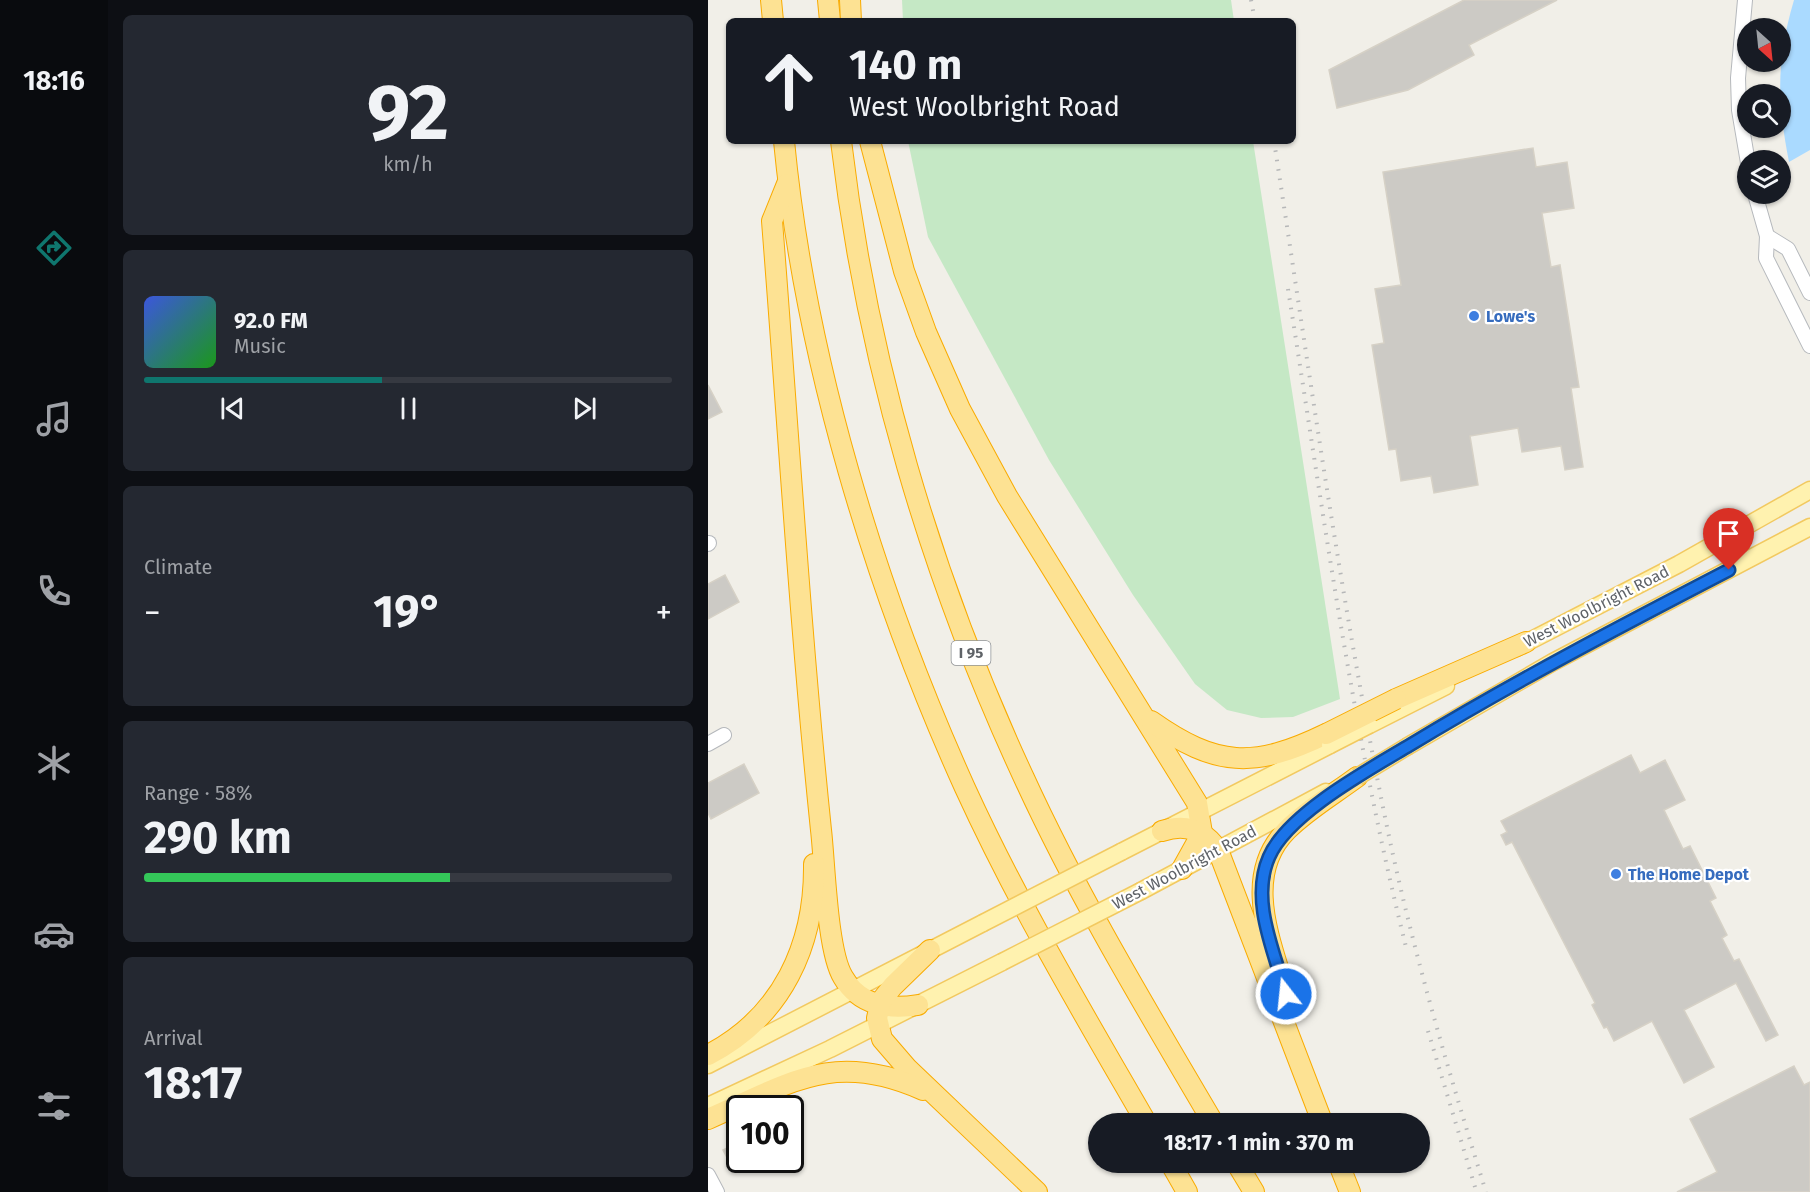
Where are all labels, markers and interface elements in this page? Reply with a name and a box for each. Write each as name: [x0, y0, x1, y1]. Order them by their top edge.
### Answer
north arrow: [1737, 18, 1791, 72]
map controls: [1737, 18, 1791, 204]
text: 140 m: [849, 40, 962, 90]
icon: ahead: [750, 42, 828, 120]
text: 18:16: [23, 65, 85, 97]
text: 92: [367, 66, 449, 160]
button: search: [1737, 84, 1791, 138]
text: West Woolbright Road: [849, 91, 1120, 123]
button: layers: [1737, 150, 1791, 204]
text: km/h: [383, 152, 433, 176]
icon: directions: [33, 227, 75, 269]
text: 92.0 FM: [234, 307, 308, 334]
place label: Lowe's: [1486, 307, 1535, 326]
marker: Lowe's: [1467, 309, 1481, 323]
text: Music: [234, 334, 286, 358]
icon: previous: [216, 392, 249, 425]
icon: pause: [392, 392, 425, 425]
icon: next: [568, 392, 601, 425]
icon: music: [33, 398, 75, 440]
pin: [1703, 508, 1754, 570]
icon: arrive: [1712, 517, 1745, 550]
text: Climate: [144, 555, 212, 579]
street label: West Woolbright Road: [1520, 562, 1672, 651]
icon: phone: [33, 570, 75, 612]
text: 19°: [373, 585, 443, 639]
text: −: [144, 593, 161, 633]
text: +: [656, 593, 672, 633]
road number: I 95: [952, 641, 990, 665]
icon: climate: [33, 742, 75, 784]
text: Range · 58%: [144, 781, 252, 805]
text: 290 km: [144, 811, 292, 865]
street label: West Woolbright Road: [1109, 821, 1260, 914]
place label: The Home Depot: [1628, 865, 1750, 884]
marker: The Home Depot: [1609, 867, 1623, 881]
icon: car: [33, 913, 75, 955]
position arrow: [1254, 962, 1318, 1026]
text: Arrival: [144, 1026, 203, 1050]
text: 18:17: [144, 1056, 242, 1110]
icon: filters: [33, 1085, 75, 1127]
speed limit sign: 100: [726, 1095, 804, 1173]
text: 18:17 · 1 min · 370 m: [1164, 1129, 1354, 1156]

